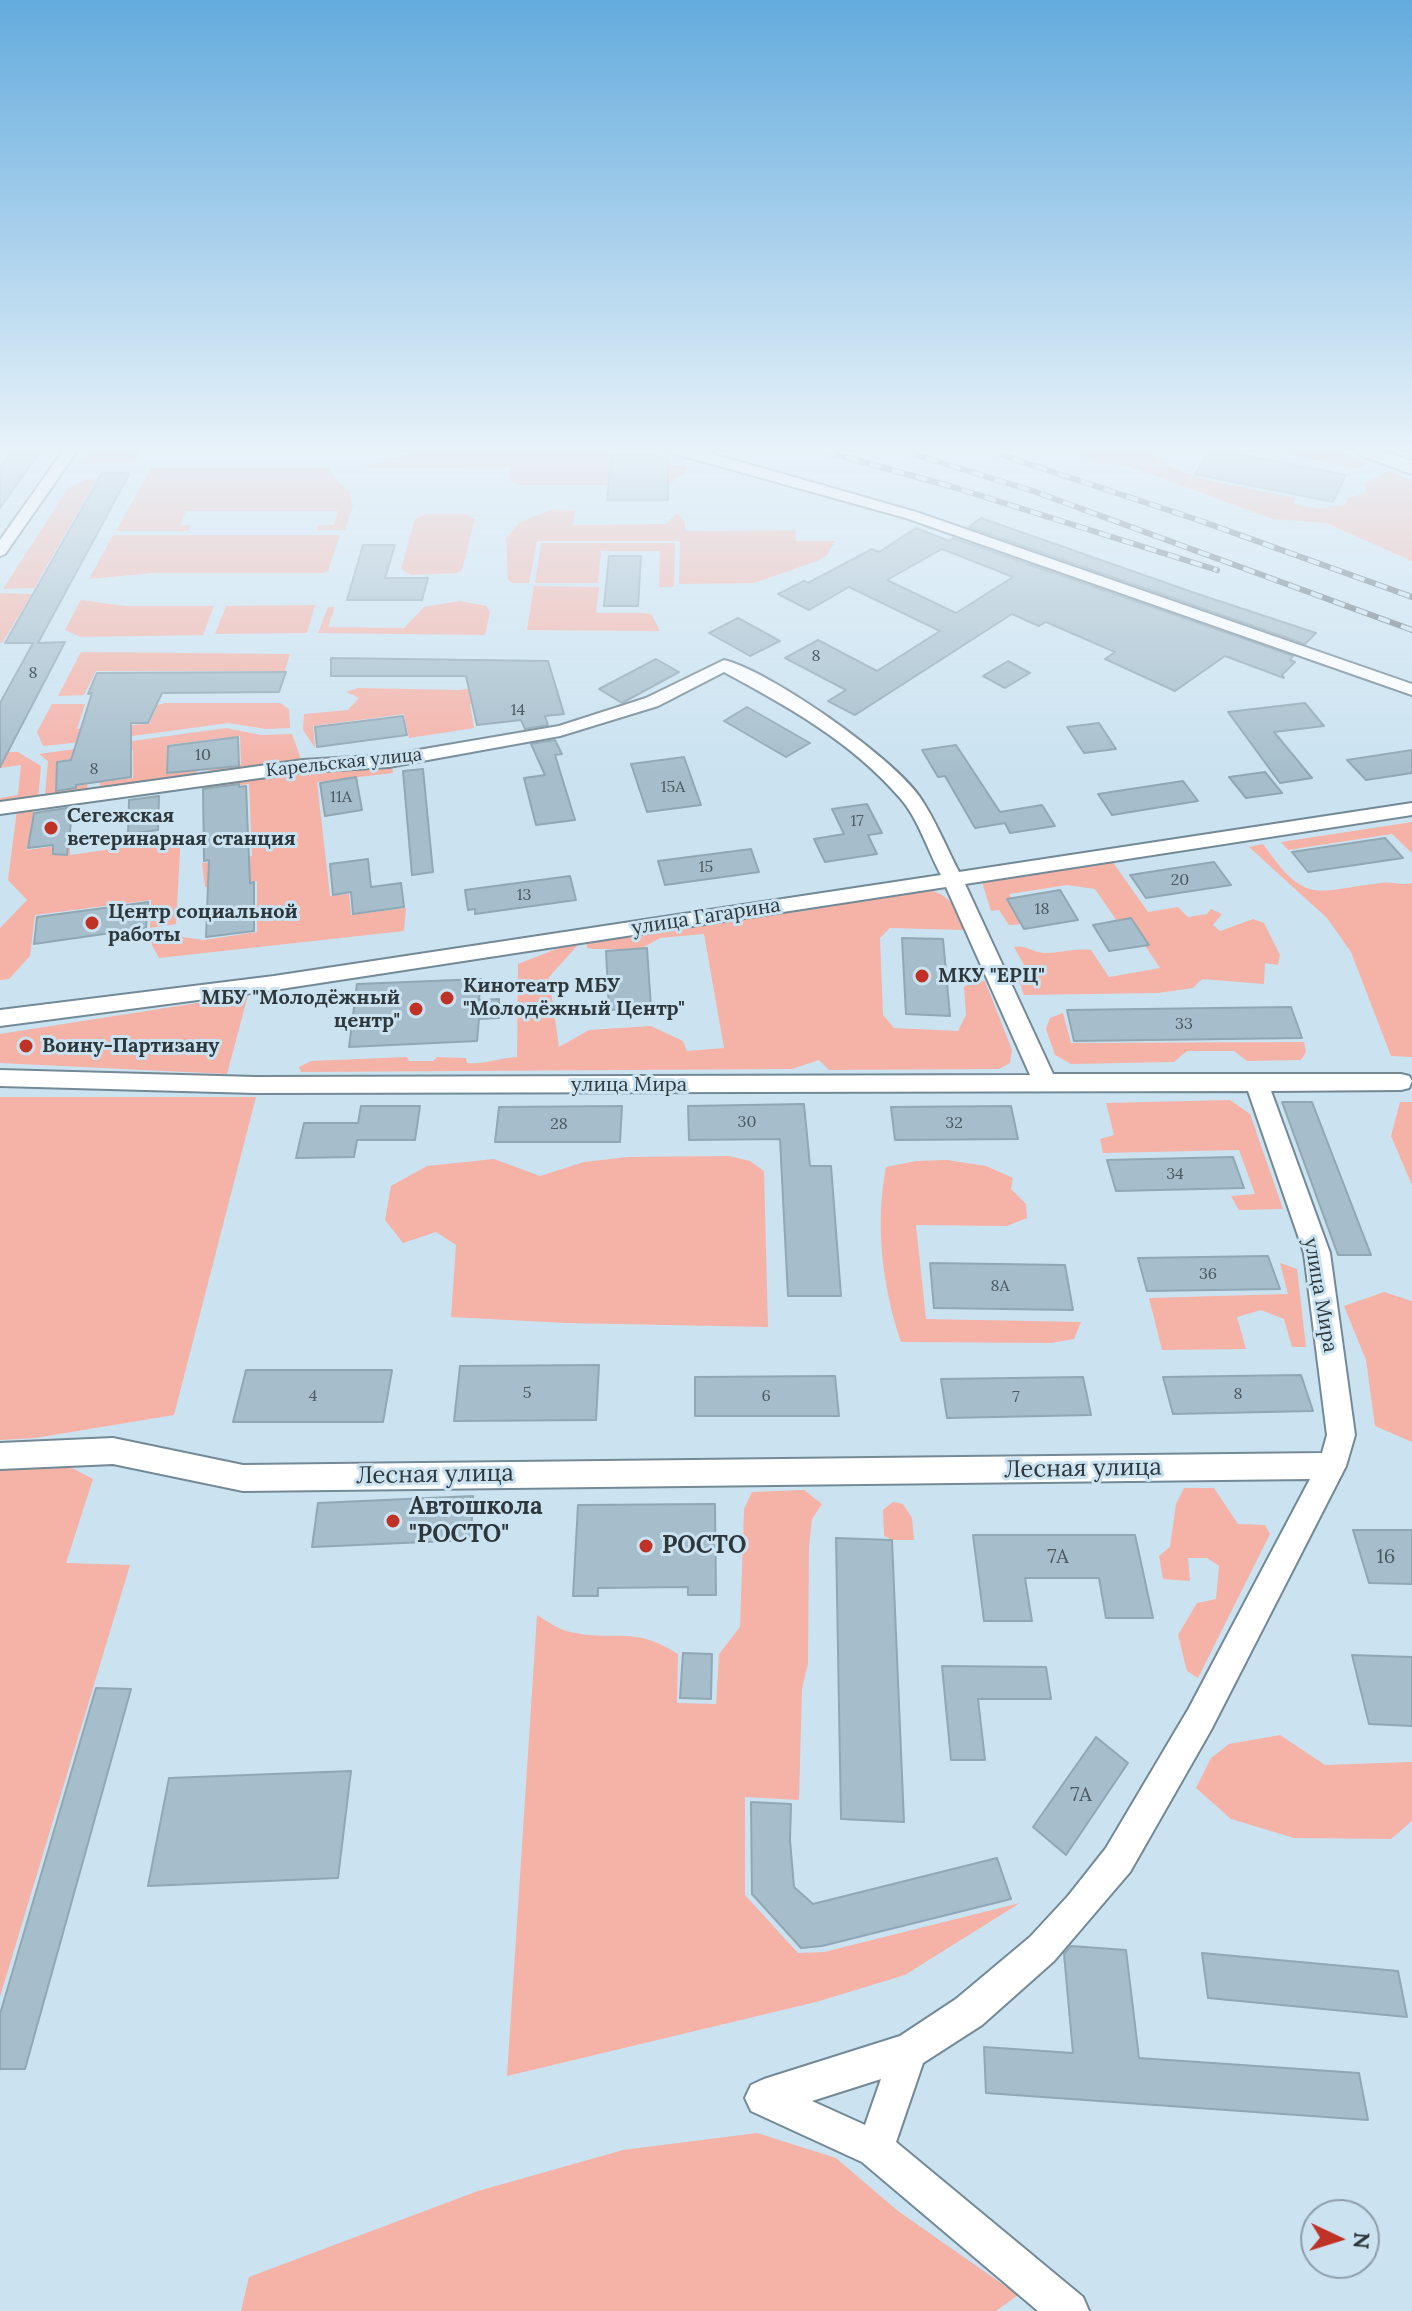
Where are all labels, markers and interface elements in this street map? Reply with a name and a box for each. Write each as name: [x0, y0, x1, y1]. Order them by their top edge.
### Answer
house number: 8: [812, 646, 820, 666]
house number: 8: [29, 663, 37, 683]
house number: 14: [511, 700, 525, 720]
street label: Карельская улица: [265, 744, 423, 782]
house number: 10: [195, 745, 211, 765]
house number: 8: [90, 759, 98, 779]
house number: 15А: [661, 777, 685, 797]
house number: 11А: [330, 787, 352, 807]
place label: Сегежская ветеринарная станция: [67, 804, 296, 851]
house number: 17: [850, 811, 864, 831]
marker: Сегежская ветеринарная станция: [42, 819, 60, 837]
house number: 15: [699, 857, 713, 877]
house number: 20: [1171, 870, 1189, 890]
house number: 13: [517, 885, 531, 905]
street label: улица Гагарина: [630, 893, 782, 941]
house number: 18: [1035, 899, 1049, 919]
place label: Центр социальной работы: [108, 900, 298, 947]
marker: Центр социальной работы: [83, 914, 101, 932]
place label: МКУ "ЕРЦ": [938, 964, 1045, 988]
marker: МКУ "ЕРЦ": [913, 967, 931, 985]
place label: Кинотеатр МБУ "Молодёжный Центр": [463, 974, 685, 1021]
place label: МБУ "Молодёжный центр": [201, 986, 400, 1033]
marker: Кинотеатр МБУ "Молодёжный Центр": [438, 989, 456, 1007]
marker: МБУ "Молодёжный центр": [407, 1000, 425, 1018]
house number: 33: [1175, 1014, 1193, 1034]
place label: Воину-Партизану: [42, 1034, 219, 1058]
marker: Воину-Партизану: [17, 1037, 35, 1055]
street label: улица Мира: [571, 1073, 687, 1097]
house number: 30: [738, 1112, 756, 1132]
house number: 32: [945, 1113, 963, 1133]
house number: 28: [550, 1114, 568, 1134]
house number: 34: [1166, 1164, 1184, 1184]
street label: улица Мира: [1298, 1236, 1342, 1354]
house number: 36: [1199, 1264, 1217, 1284]
house number: 8А: [990, 1276, 1010, 1296]
house number: 5: [523, 1383, 531, 1403]
house number: 8: [1234, 1384, 1242, 1404]
house number: 4: [309, 1386, 317, 1406]
house number: 6: [761, 1386, 771, 1406]
house number: 7: [1012, 1387, 1020, 1407]
street label: Лесная улица: [1004, 1453, 1162, 1485]
street label: Лесная улица: [356, 1459, 514, 1491]
place label: Автошкола "РОСТО": [409, 1493, 543, 1549]
marker: Автошкола "РОСТО": [384, 1512, 402, 1530]
place label: РОСТО: [662, 1532, 746, 1560]
marker: РОСТО: [637, 1537, 655, 1555]
house number: 7А: [1047, 1545, 1069, 1569]
house number: 16: [1377, 1545, 1395, 1569]
house number: 7А: [1070, 1783, 1092, 1807]
north arrow: [1300, 2199, 1380, 2279]
text: N: [1347, 2231, 1377, 2250]

